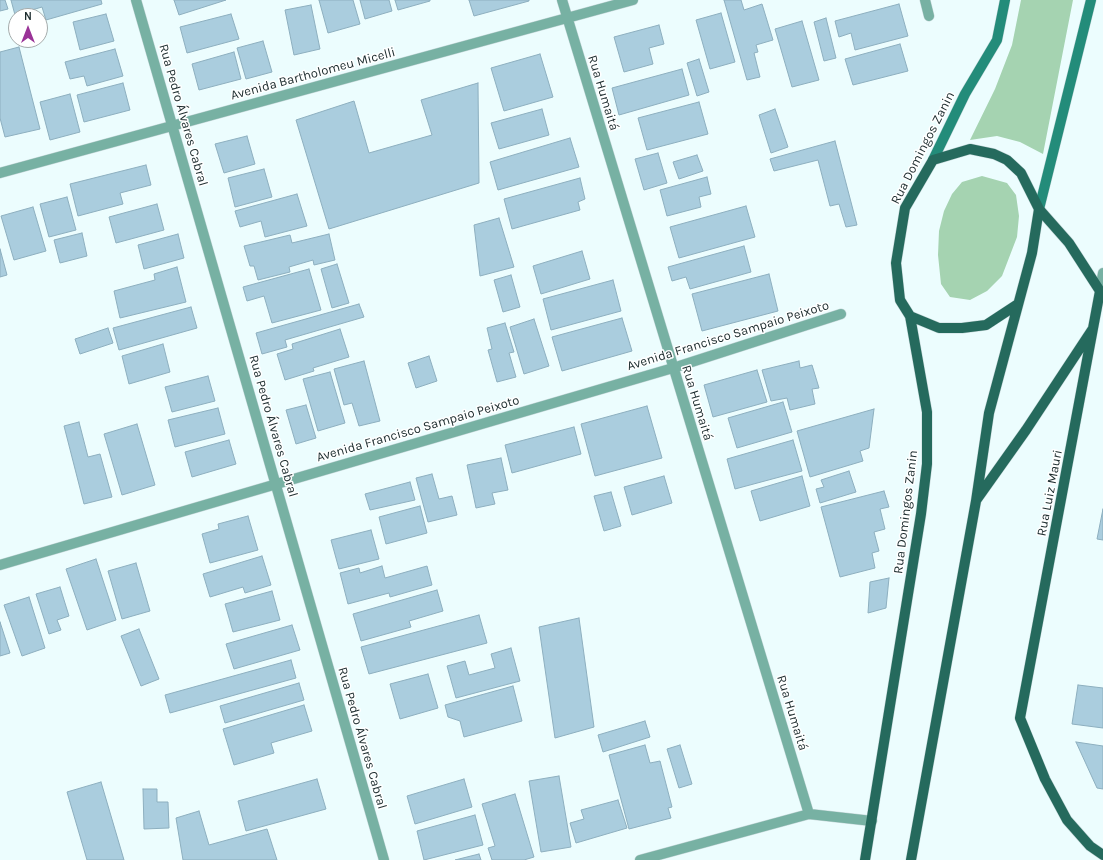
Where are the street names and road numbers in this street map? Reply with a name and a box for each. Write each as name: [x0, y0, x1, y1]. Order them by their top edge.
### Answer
street label: Rua Pedro Álvares Cabral: [155, 42, 211, 188]
street label: Avenida Bartholomeu Micelli: [229, 44, 397, 104]
street label: Rua Humaitá: [584, 53, 622, 133]
street label: Rua Domingos Zanin: [888, 89, 958, 207]
street label: Avenida Francisco Sampaio Peixoto: [625, 298, 831, 374]
street label: Rua Pedro Álvares Cabral: [245, 353, 301, 499]
street label: Rua Humaitá: [678, 363, 716, 443]
street label: Avenida Francisco Sampaio Peixoto: [315, 393, 521, 465]
street label: Rua Luiz Mauri: [1034, 448, 1066, 538]
street label: Rua Domingos Zanin: [891, 449, 921, 575]
street label: Rua Pedro Álvares Cabral: [334, 665, 390, 811]
street label: Rua Humaitá: [773, 673, 811, 753]

